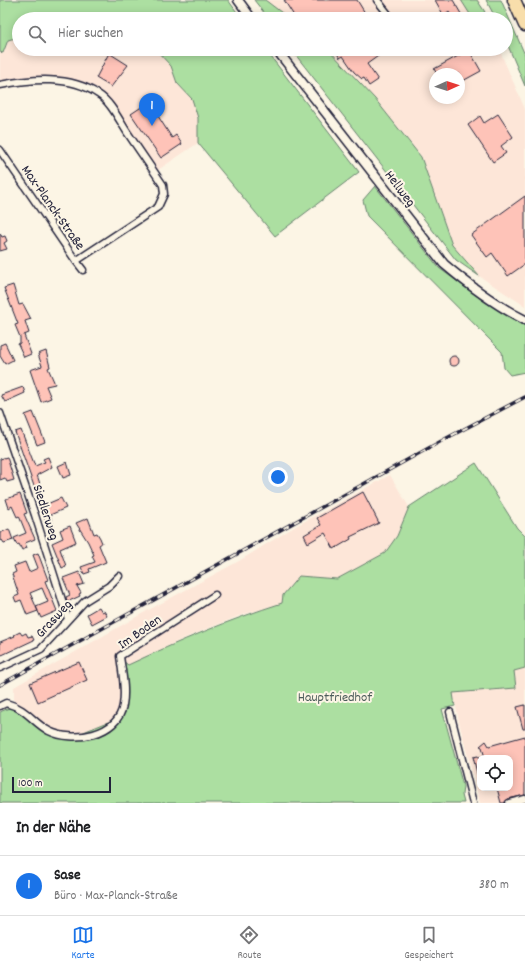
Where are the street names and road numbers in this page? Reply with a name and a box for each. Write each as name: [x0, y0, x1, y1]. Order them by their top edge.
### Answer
street label: Max-Planck-Straße: [16, 162, 89, 255]
street label: Hellweg: [379, 167, 420, 212]
street label: Siedlerweg: [27, 482, 63, 543]
street label: Grasweg: [31, 596, 77, 643]
street label: Im Boden: [114, 610, 166, 655]

